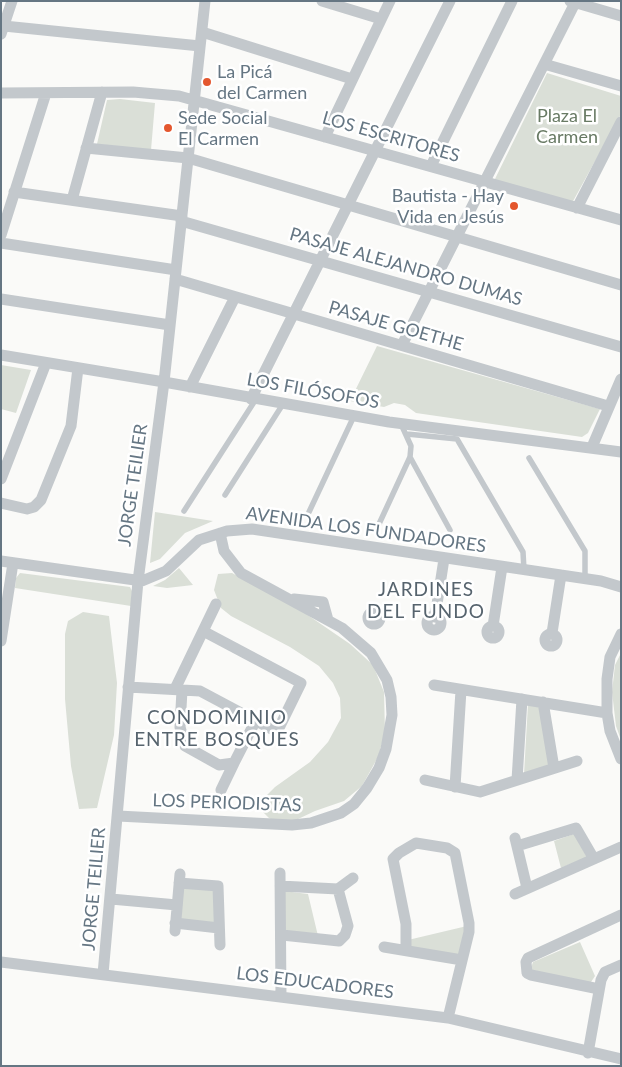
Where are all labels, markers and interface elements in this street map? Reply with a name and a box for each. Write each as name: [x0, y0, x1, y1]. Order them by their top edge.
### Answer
place label: La Picá del Carmen: [217, 61, 307, 104]
marker: La Picá del Carmen: [201, 76, 213, 88]
park label: Plaza El Carmen: [536, 105, 598, 148]
place label: Sede Social El Carmen: [178, 107, 267, 150]
street label: LOS ESCRITORES: [320, 107, 462, 167]
marker: Sede Social El Carmen: [162, 122, 174, 134]
place label: Bautista - Hay Vida en Jesús: [392, 185, 504, 228]
marker: Bautista - Hay Vida en Jesús: [508, 200, 520, 212]
street label: PASAJE ALEJANDRO DUMAS: [287, 223, 525, 311]
street label: PASAJE GOETHE: [326, 296, 466, 356]
street label: LOS FILÓSOFOS: [245, 369, 381, 413]
street label: JORGE TEILIER: [114, 422, 152, 548]
street label: AVENIDA LOS FUNDADORES: [245, 502, 487, 558]
district label: JARDINES DEL FUNDO: [366, 579, 486, 623]
district label: CONDOMINIO ENTRE BOSQUES: [133, 707, 301, 751]
street label: LOS PERIODISTAS: [152, 790, 302, 816]
street label: JORGE TEILIER: [78, 827, 110, 951]
street label: LOS EDUCADORES: [235, 963, 395, 1003]

